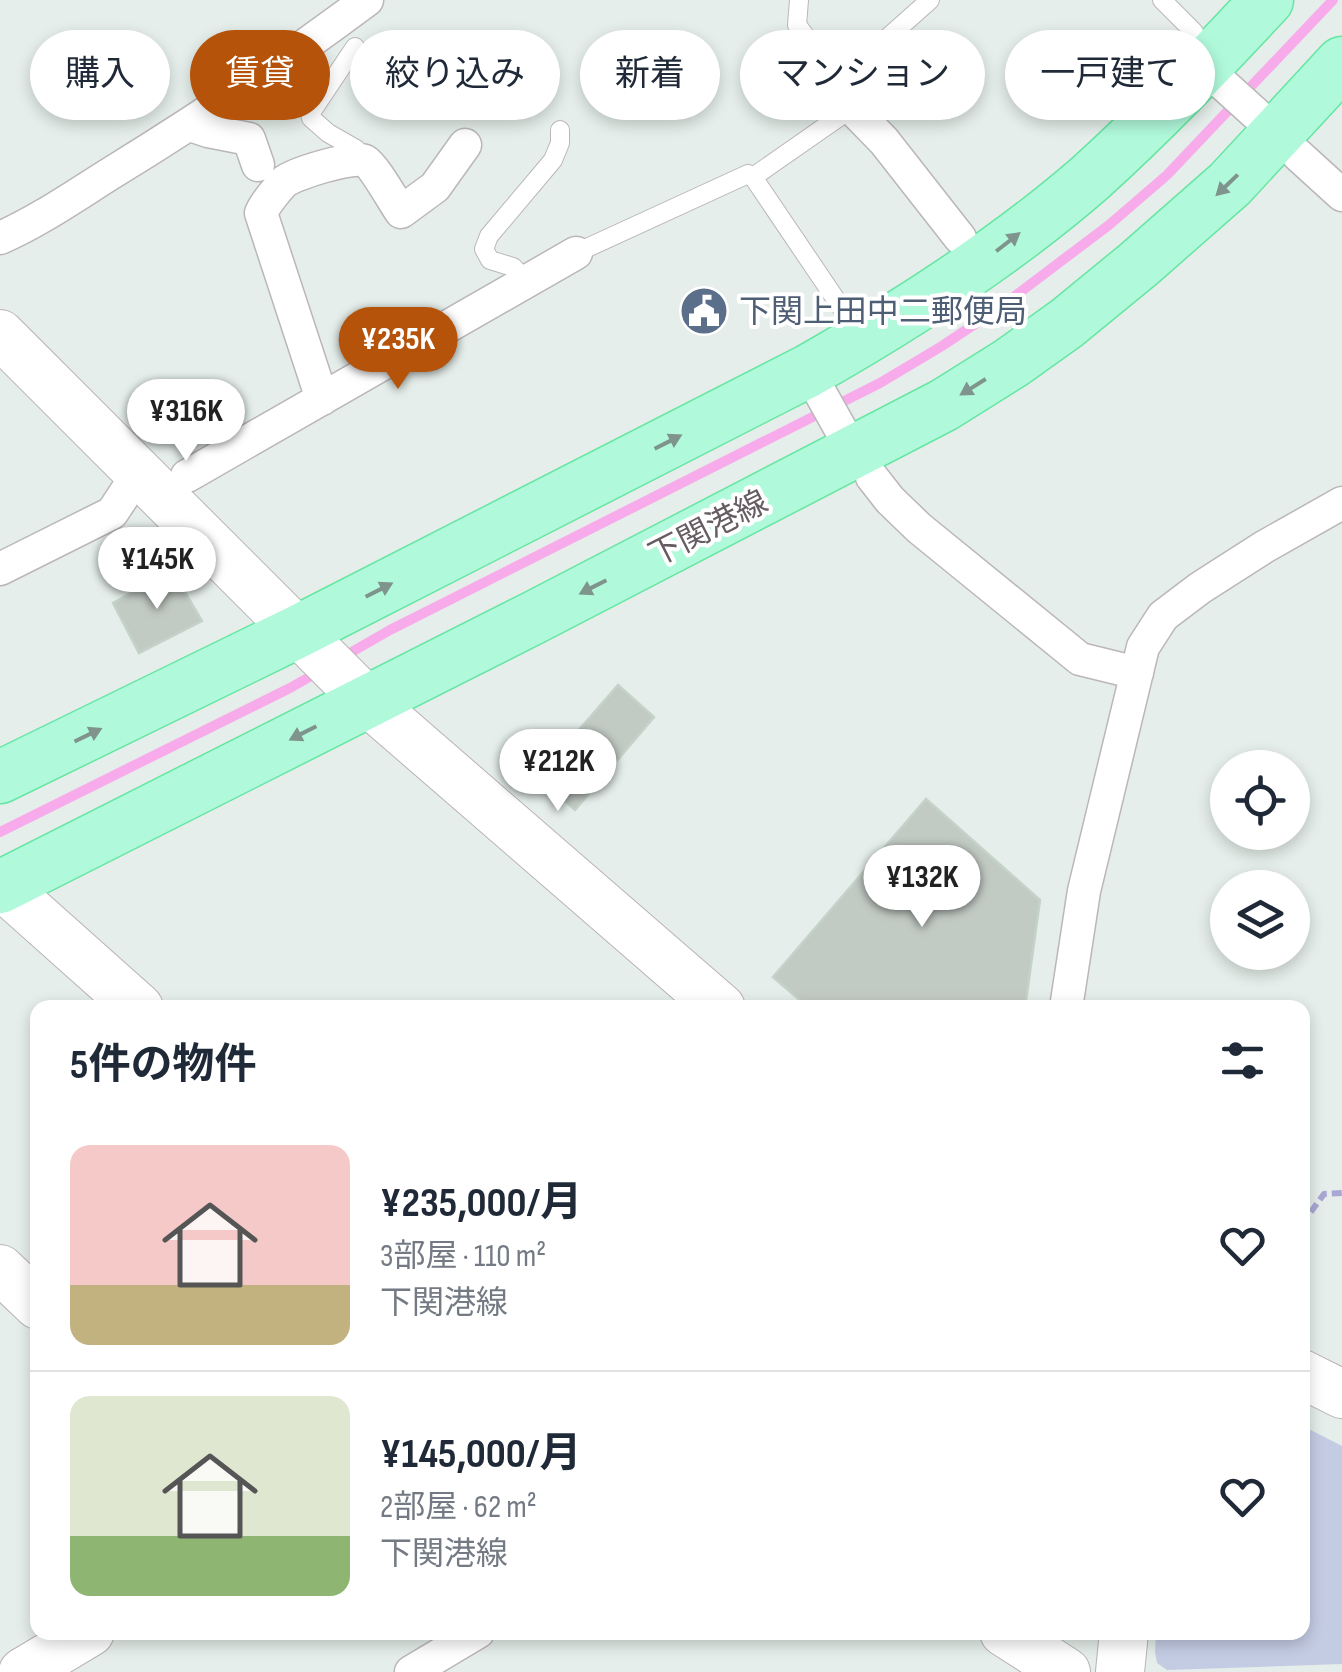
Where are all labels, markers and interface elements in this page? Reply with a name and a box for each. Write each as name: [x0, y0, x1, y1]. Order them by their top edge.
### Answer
chip: 購入: [30, 30, 170, 120]
chip: 賃貸: [190, 30, 330, 120]
chip: 絞り込み: [350, 30, 560, 120]
chip: 新着: [580, 30, 720, 120]
chip: マンション: [740, 30, 985, 120]
chip: 一戸建て: [1005, 30, 1215, 120]
one-way arrow: [1216, 173, 1240, 196]
one-way arrow: [994, 231, 1020, 252]
public building icon: 下関上田中二郵便局: [678, 285, 730, 337]
place label: 下関上田中二郵便局: [739, 293, 1027, 332]
pin: ¥235K: [328, 307, 468, 392]
text: ¥235K: [361, 320, 435, 359]
one-way arrow: [959, 377, 987, 395]
pin: ¥316K: [116, 379, 256, 464]
text: ¥316K: [149, 392, 223, 431]
one-way arrow: [654, 434, 683, 451]
street label: 下関港線: [643, 483, 775, 576]
pin: ¥145K: [87, 527, 227, 612]
text: ¥145K: [120, 540, 194, 579]
one-way arrow: [578, 578, 607, 595]
one-way arrow: [364, 582, 393, 599]
one-way arrow: [288, 725, 317, 742]
one-way arrow: [73, 726, 102, 743]
pin: ¥212K: [488, 729, 628, 814]
text: ¥212K: [521, 742, 595, 781]
map controls: [1210, 750, 1310, 970]
button: locate: [1210, 750, 1310, 850]
pin: ¥132K: [852, 845, 992, 930]
text: ¥132K: [885, 858, 959, 897]
button: layers: [1210, 870, 1310, 970]
icon: filters: [1215, 1033, 1270, 1088]
text: 5件の物件: [70, 1040, 256, 1091]
text: ¥235,000/月: [380, 1178, 582, 1229]
icon: home: [150, 1185, 270, 1305]
icon: heart: [1215, 1218, 1270, 1273]
text: 3部屋 · 110 m²: [380, 1237, 546, 1276]
text: 下関港線: [380, 1284, 508, 1323]
text: ¥145,000/月: [380, 1429, 582, 1480]
icon: home: [150, 1436, 270, 1556]
icon: heart: [1215, 1469, 1270, 1524]
text: 2部屋 · 62 m²: [380, 1488, 537, 1527]
text: 下関港線: [380, 1535, 508, 1574]

